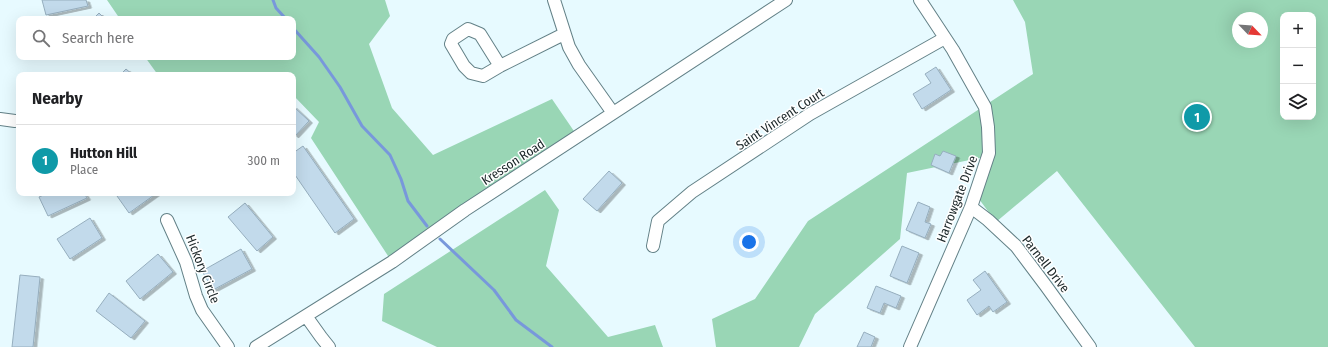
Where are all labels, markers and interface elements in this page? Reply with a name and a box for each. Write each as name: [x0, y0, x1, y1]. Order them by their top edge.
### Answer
north arrow: [1232, 12, 1268, 48]
map controls: [1280, 12, 1316, 120]
button: +: [1280, 12, 1316, 48]
search box: [16, 16, 296, 60]
icon: search: [30, 27, 52, 49]
text: Search here: [62, 29, 134, 47]
button: −: [1280, 48, 1316, 84]
button: layers: [1280, 84, 1316, 120]
street label: Saint Vincent Court: [733, 85, 827, 153]
text: Nearby: [32, 88, 83, 109]
pin: 1: [1184, 102, 1210, 132]
street label: Kresson Road: [479, 136, 547, 188]
text: Hutton Hill: [70, 144, 137, 162]
text: 1: [42, 153, 48, 168]
text: 300 m: [248, 153, 280, 168]
street label: Harrowgate Drive: [934, 154, 980, 244]
text: Place: [70, 162, 98, 177]
your location: [739, 232, 759, 252]
street label: Hickory Circle: [183, 233, 223, 305]
street label: Parnell Drive: [1019, 233, 1073, 295]

